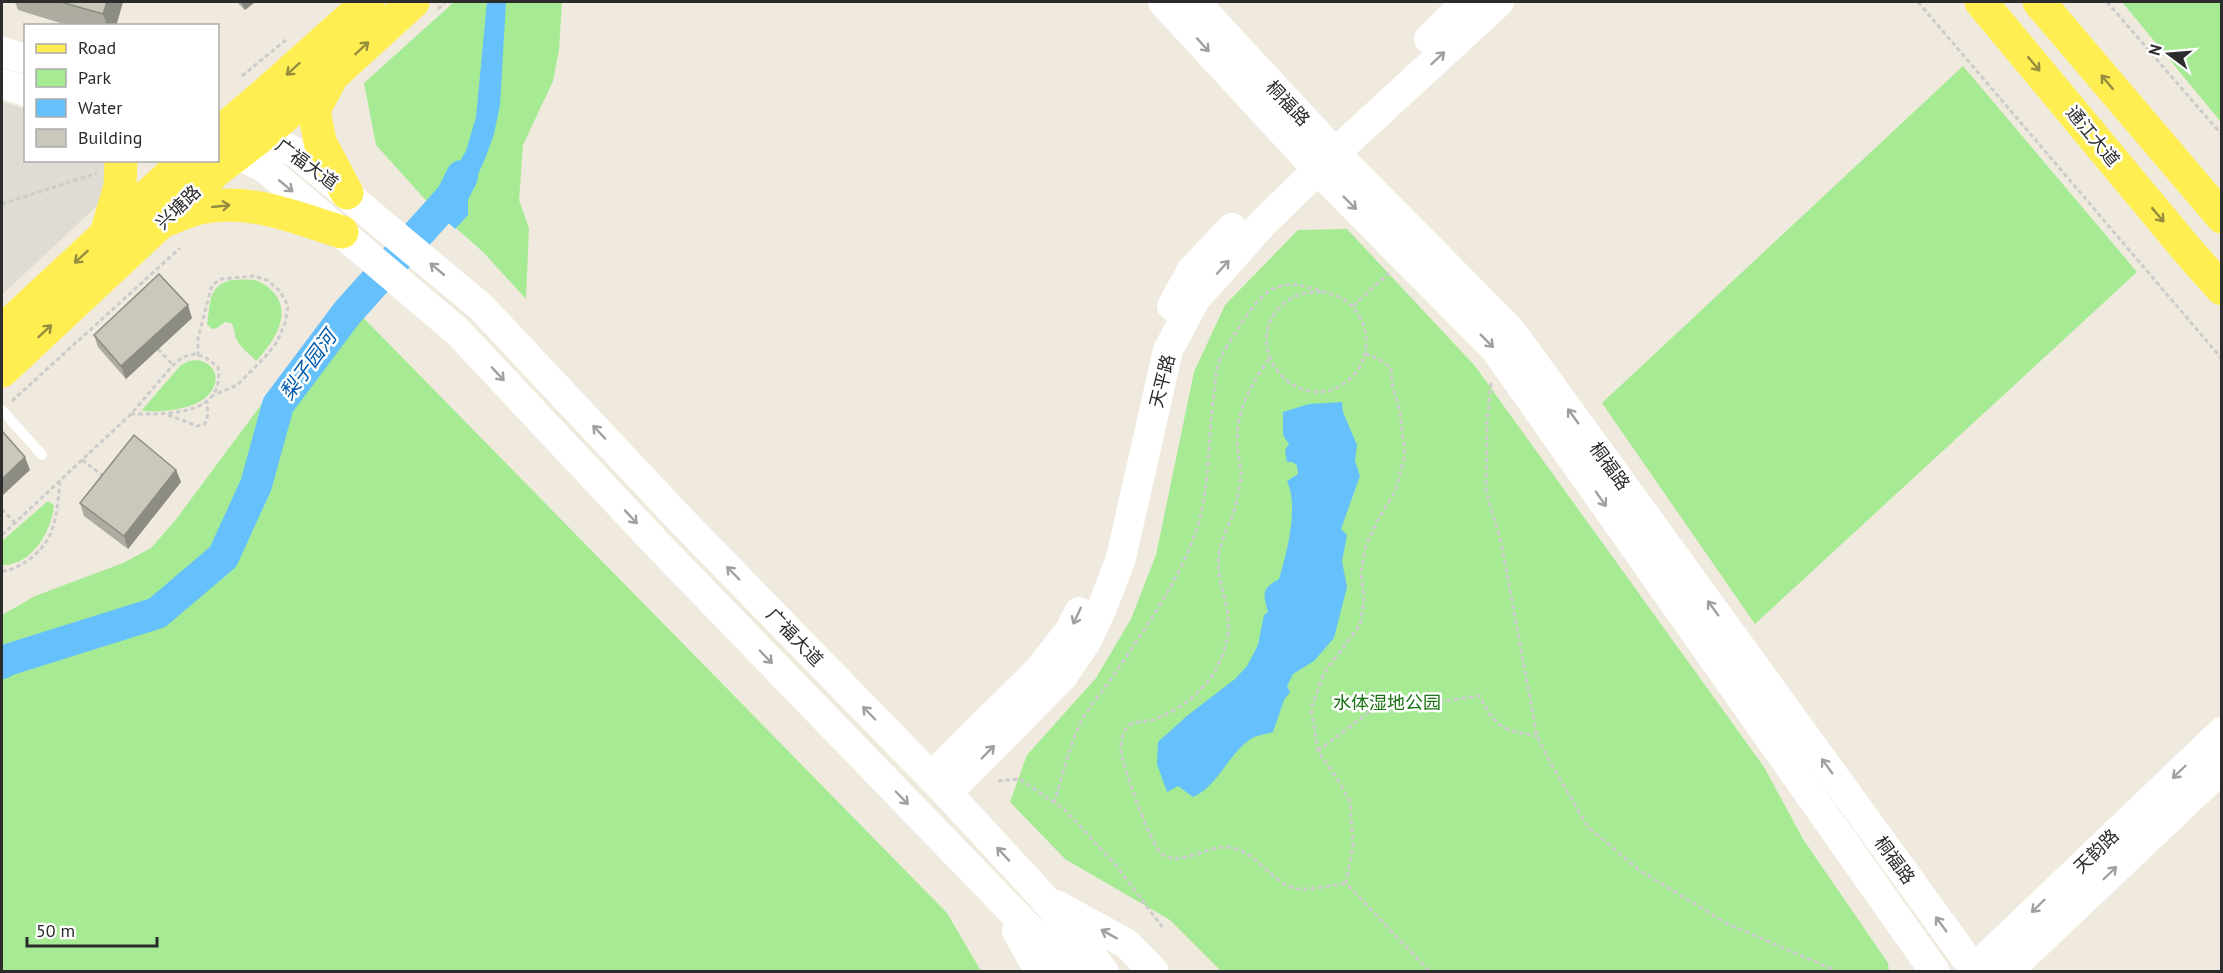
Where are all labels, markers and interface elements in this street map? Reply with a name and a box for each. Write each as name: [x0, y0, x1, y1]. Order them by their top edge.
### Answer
legend: [24, 24, 219, 162]
north arrow: [2139, 24, 2199, 84]
text: Road: [78, 36, 116, 59]
one-way arrow: [1196, 37, 1210, 52]
one-way arrow: [355, 41, 370, 55]
text: N: [2144, 42, 2166, 58]
one-way arrow: [1430, 51, 1445, 65]
one-way arrow: [2027, 56, 2040, 72]
one-way arrow: [286, 62, 301, 76]
text: Park: [78, 66, 111, 89]
street label: 桐福路: [1261, 75, 1315, 131]
one-way arrow: [2100, 75, 2114, 90]
text: Water: [78, 96, 122, 119]
street label: 通江大道: [2061, 101, 2125, 171]
text: Building: [78, 126, 142, 149]
street label: 广福大道: [271, 134, 343, 194]
one-way arrow: [278, 179, 294, 192]
street label: 兴塘路: [151, 180, 205, 234]
one-way arrow: [1342, 195, 1357, 210]
one-way arrow: [210, 200, 230, 211]
one-way arrow: [2151, 207, 2165, 222]
one-way arrow: [74, 250, 89, 264]
one-way arrow: [1216, 260, 1230, 275]
one-way arrow: [430, 262, 445, 276]
water label: 梨子园河: [274, 322, 344, 405]
one-way arrow: [37, 324, 52, 338]
one-way arrow: [1480, 334, 1494, 349]
street label: 天平路: [1144, 352, 1180, 410]
one-way arrow: [491, 367, 505, 382]
one-way arrow: [1567, 409, 1580, 425]
one-way arrow: [592, 425, 606, 440]
street label: 桐福路: [1585, 437, 1635, 495]
one-way arrow: [1595, 491, 1607, 507]
one-way arrow: [624, 509, 639, 524]
one-way arrow: [726, 566, 740, 581]
one-way arrow: [1706, 601, 1719, 617]
street label: 广福大道: [762, 603, 828, 671]
one-way arrow: [1070, 607, 1082, 625]
one-way arrow: [759, 650, 774, 665]
park label: 水体湿地公园: [1333, 691, 1441, 714]
one-way arrow: [862, 705, 876, 720]
one-way arrow: [981, 744, 996, 759]
one-way arrow: [1821, 759, 1833, 775]
one-way arrow: [2172, 765, 2187, 779]
one-way arrow: [894, 790, 909, 805]
street label: 天韵路: [2069, 824, 2123, 878]
street label: 桐福路: [1870, 831, 1920, 889]
one-way arrow: [996, 847, 1010, 862]
one-way arrow: [2103, 866, 2118, 881]
one-way arrow: [2030, 899, 2045, 914]
scale bar: [27, 910, 158, 948]
one-way arrow: [1935, 917, 1947, 933]
text: 50 m: [36, 919, 75, 942]
one-way arrow: [1101, 928, 1119, 939]

